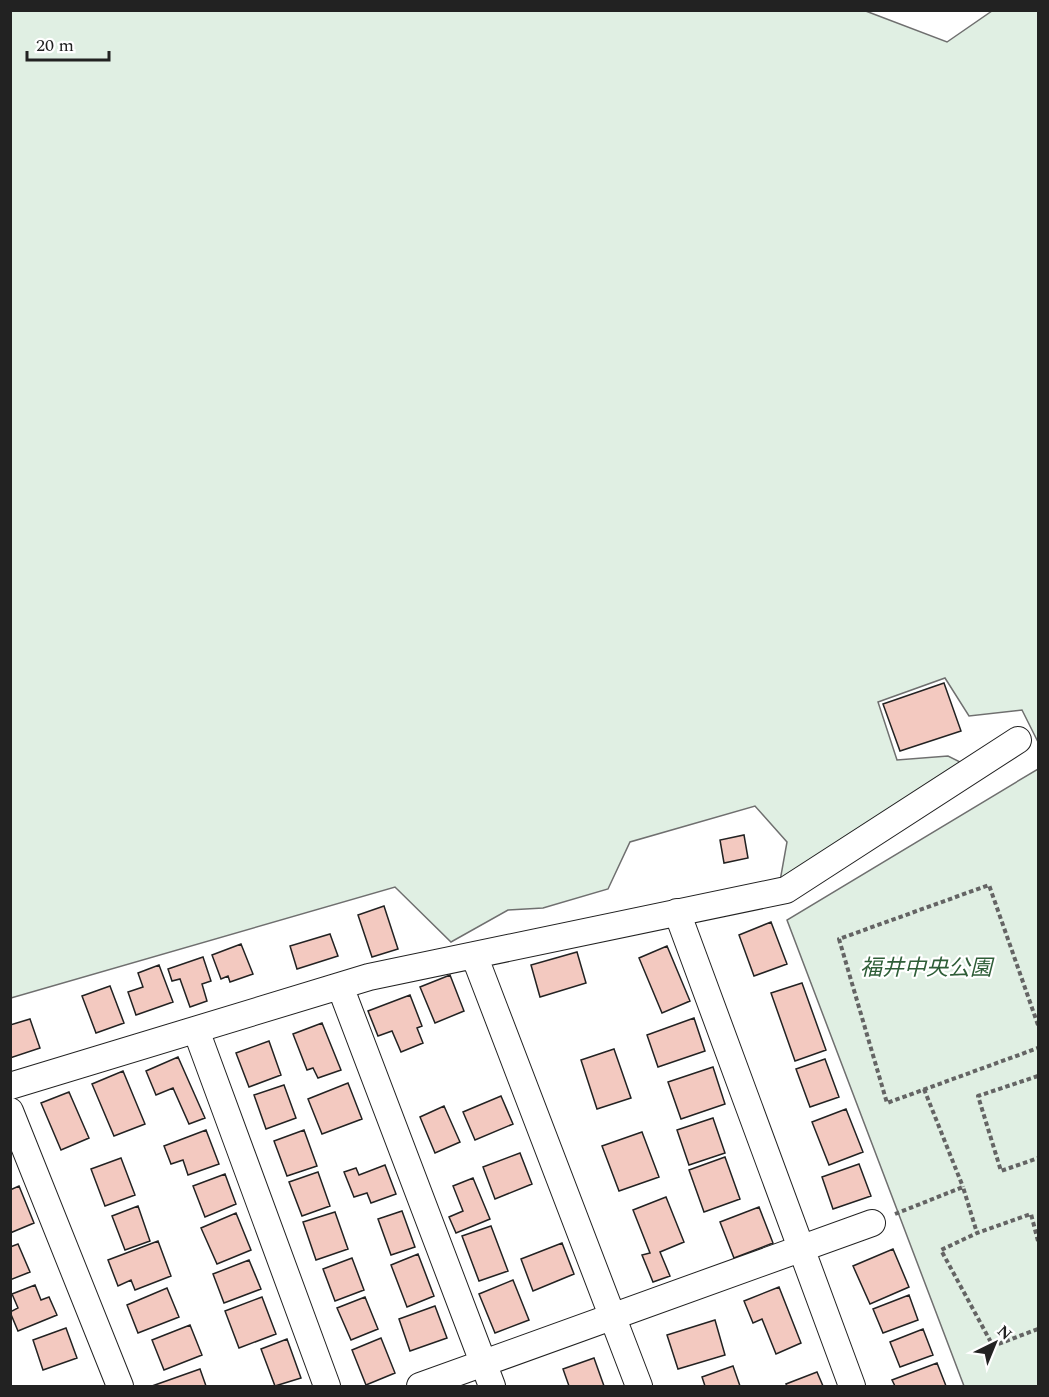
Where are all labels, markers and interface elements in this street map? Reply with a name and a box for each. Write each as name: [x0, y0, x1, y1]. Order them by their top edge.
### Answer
scale bar: [27, 24, 110, 62]
text: 20 m: [36, 32, 74, 59]
park label: 福井中央公園: [860, 952, 995, 985]
north arrow: [965, 1313, 1025, 1373]
text: N: [992, 1320, 1018, 1346]

